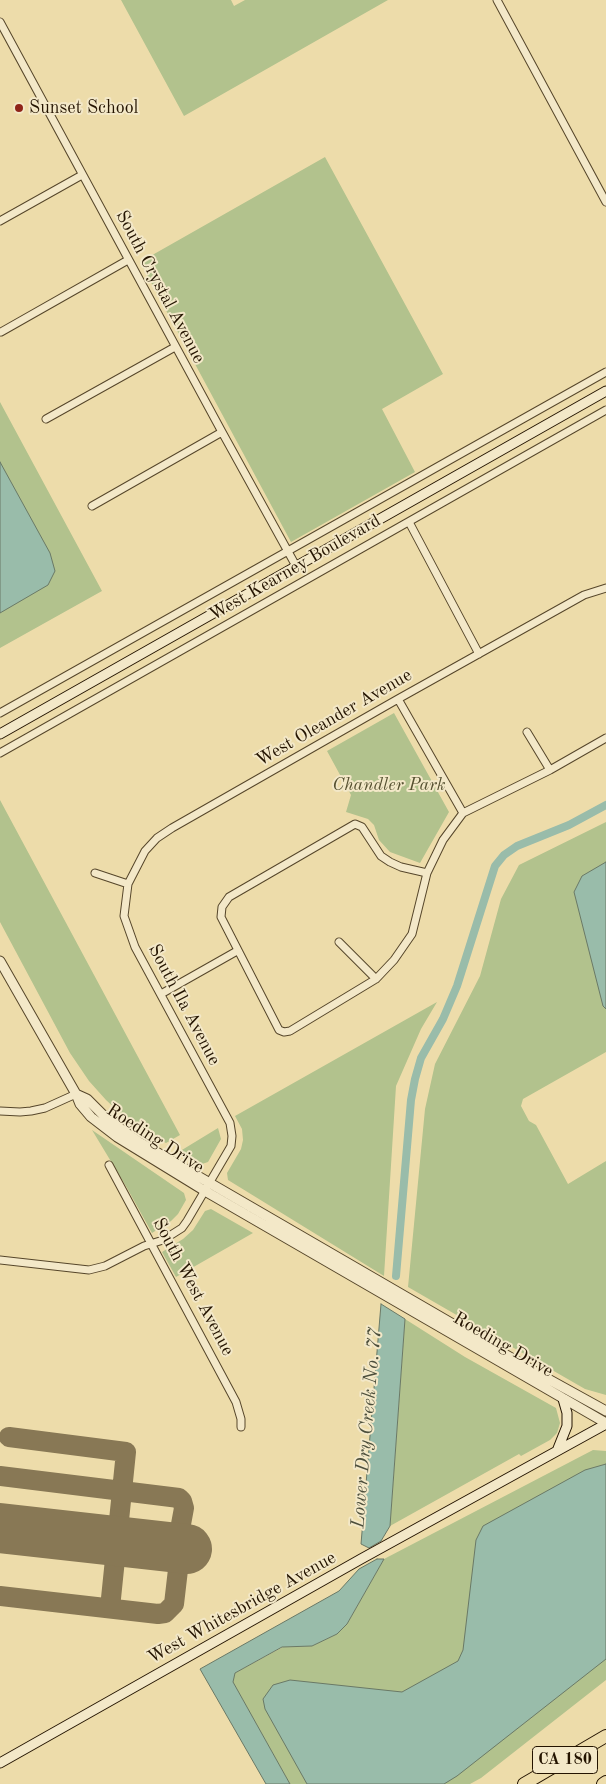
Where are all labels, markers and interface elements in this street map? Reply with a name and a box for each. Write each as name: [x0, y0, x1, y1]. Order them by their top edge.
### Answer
place label: Sunset School: [29, 97, 138, 119]
marker: Sunset School: [13, 102, 25, 114]
street label: South Crystal Avenue: [111, 207, 209, 367]
street label: West Kearney Boulevard: [205, 510, 385, 626]
street label: West Oleander Avenue: [252, 665, 416, 771]
park label: Chandler Park: [332, 774, 446, 796]
street label: South Ila Avenue: [143, 941, 225, 1069]
street label: Roeding Drive: [102, 1099, 208, 1179]
street label: South West Avenue: [148, 1214, 238, 1360]
street label: Roeding Drive: [449, 1308, 557, 1382]
water label: Lower Dry Creek No. 77: [347, 1327, 387, 1529]
street label: West Whitesbridge Avenue: [144, 1547, 340, 1669]
road number: CA 180: [532, 1746, 598, 1774]

